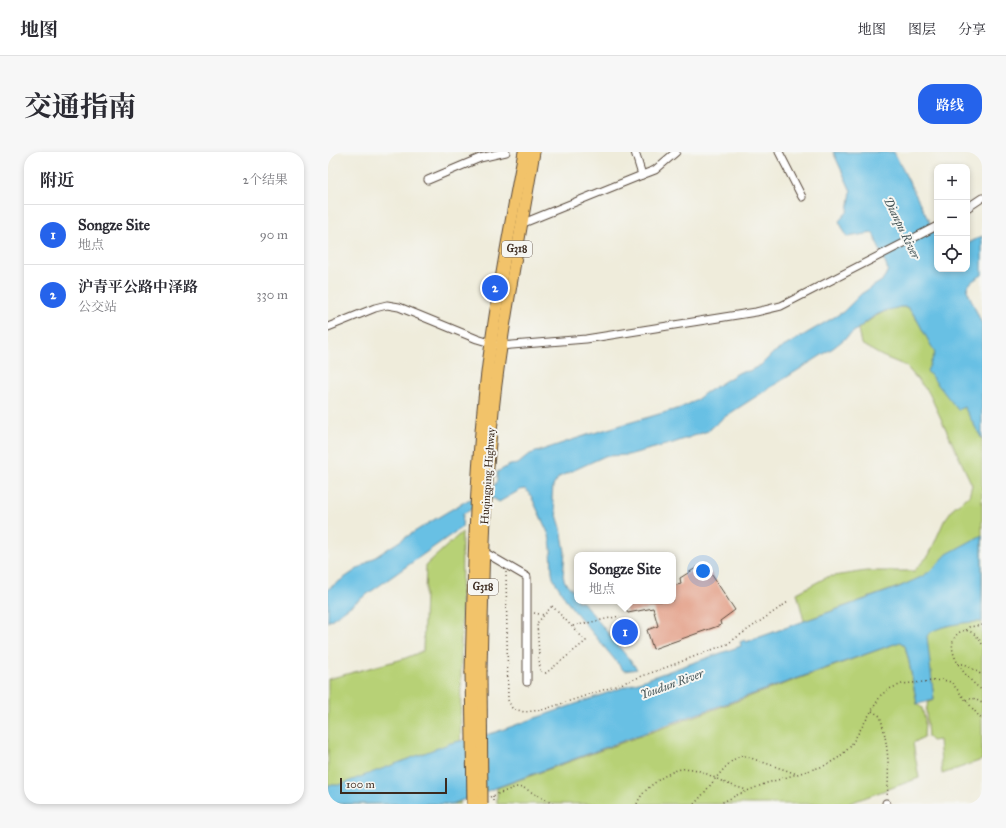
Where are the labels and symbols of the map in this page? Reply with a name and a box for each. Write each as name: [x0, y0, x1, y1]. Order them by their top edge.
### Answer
water label: Dianpu River: [880, 195, 924, 263]
road number: G318: [502, 241, 532, 257]
pin: 2: [482, 273, 508, 303]
street label: Huqingping Highway: [478, 426, 499, 525]
your location: [693, 561, 713, 581]
road number: G318: [468, 579, 498, 595]
pin: 1: [612, 617, 638, 647]
water label: Youdun River: [638, 666, 707, 702]
scale bar: [340, 776, 447, 795]

